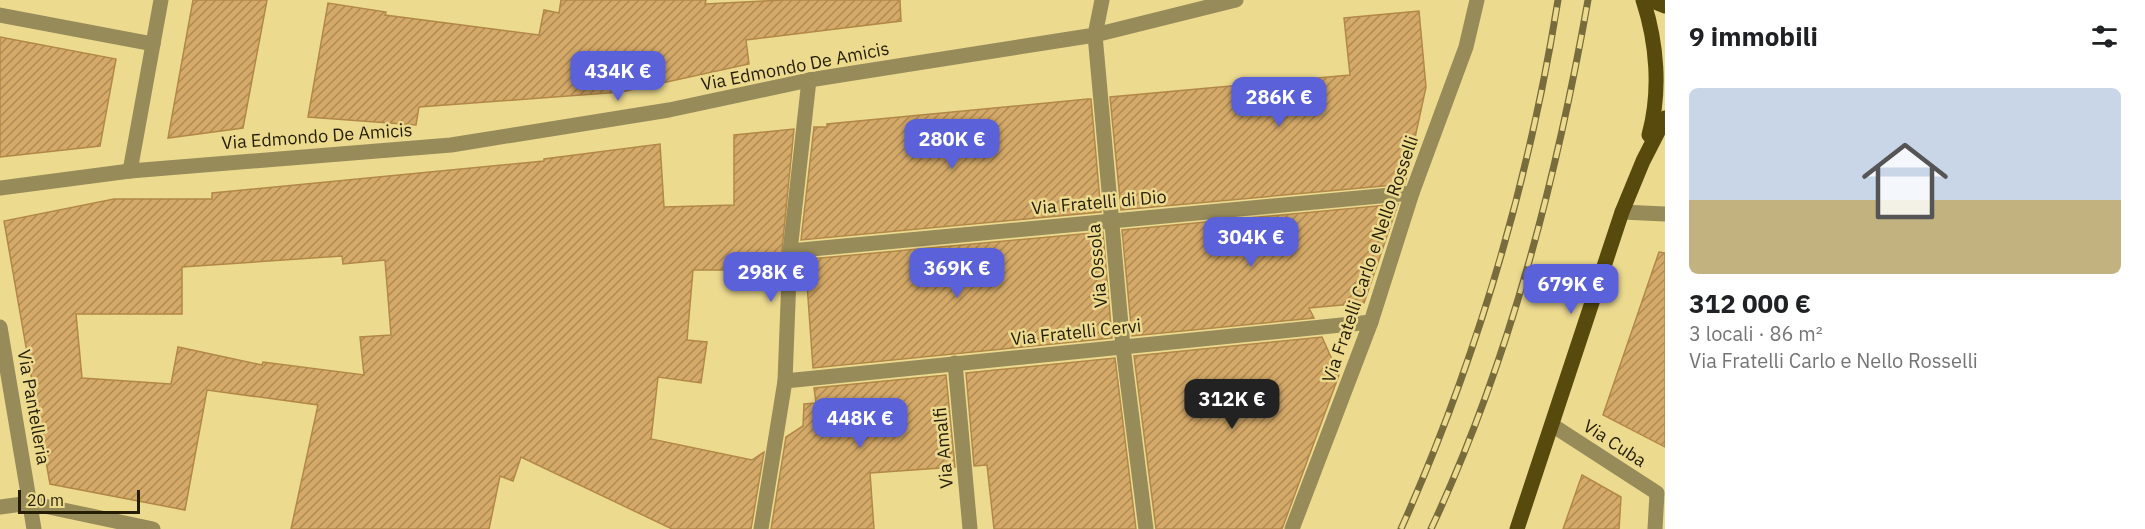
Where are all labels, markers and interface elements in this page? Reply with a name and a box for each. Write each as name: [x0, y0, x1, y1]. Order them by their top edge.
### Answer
text: 9 immobili: [1689, 19, 1818, 53]
icon: filters: [2088, 20, 2121, 53]
street label: Via Edmondo De Amicis: [699, 36, 891, 96]
pin: 434K €: [569, 51, 667, 102]
text: 434K €: [584, 57, 652, 84]
pin: 286K €: [1230, 77, 1328, 128]
text: 286K €: [1245, 83, 1313, 110]
street label: Via Edmondo De Amicis: [221, 118, 413, 154]
pin: 280K €: [903, 119, 1001, 170]
text: 280K €: [918, 125, 986, 152]
icon: home: [1851, 127, 1959, 235]
street label: Via Fratelli Carlo e Nello Rosselli: [1317, 132, 1423, 386]
street label: Via Fratelli di Dio: [1030, 185, 1168, 219]
pin: 304K €: [1202, 217, 1300, 268]
street label: Via Ossola: [1082, 223, 1112, 309]
text: 304K €: [1217, 223, 1285, 250]
pin: 369K €: [908, 248, 1006, 299]
pin: 298K €: [722, 252, 820, 303]
text: 369K €: [923, 254, 991, 281]
text: 298K €: [737, 258, 805, 285]
pin: 679K €: [1522, 264, 1620, 315]
text: 679K €: [1537, 270, 1605, 297]
text: 312 000 €: [1689, 286, 1811, 320]
street label: Via Fratelli Cervi: [1010, 314, 1142, 350]
text: 3 locali · 86 m²: [1689, 320, 1823, 347]
text: Via Fratelli Carlo e Nello Rosselli: [1689, 347, 1978, 374]
street label: Via Pantelleria: [13, 348, 55, 467]
pin: 312K €: [1183, 379, 1281, 430]
text: 312K €: [1198, 385, 1266, 412]
pin: 448K €: [811, 398, 909, 449]
text: 448K €: [826, 404, 894, 431]
street label: Via Amalfi: [928, 407, 958, 489]
street label: Via Cuba: [1579, 414, 1651, 472]
scale bar: [18, 487, 140, 514]
text: 20 m: [27, 490, 64, 510]

